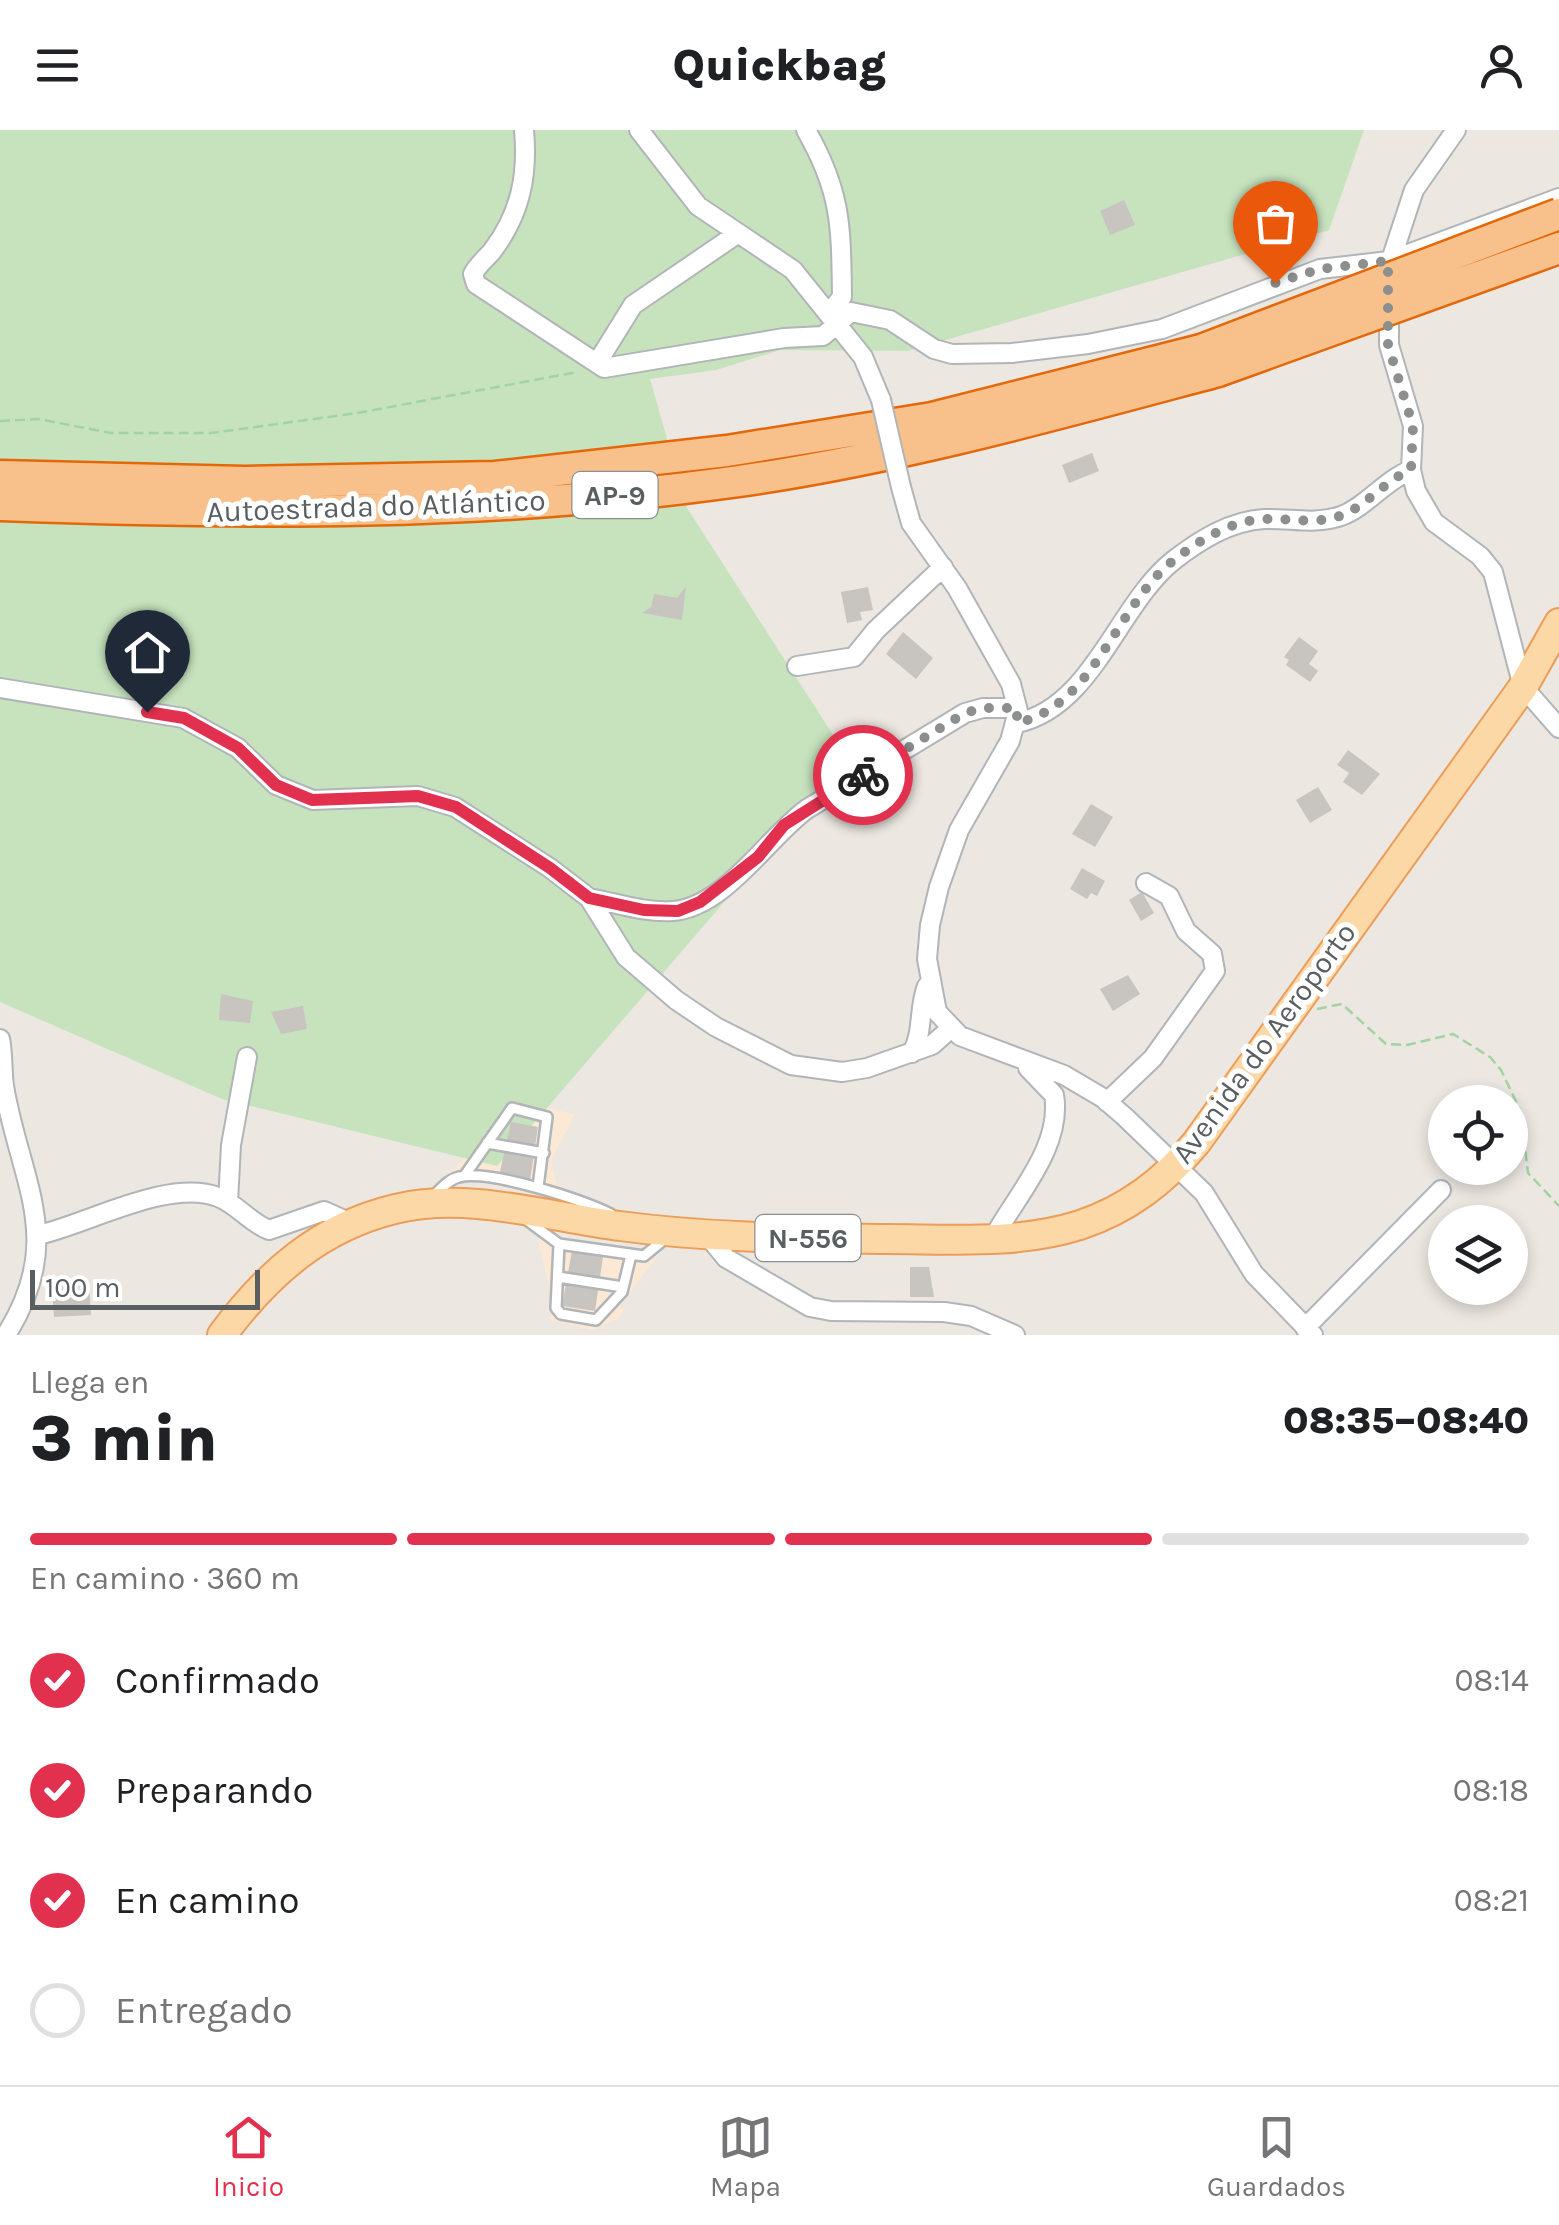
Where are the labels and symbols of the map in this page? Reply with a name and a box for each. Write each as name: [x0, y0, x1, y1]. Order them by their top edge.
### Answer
pin: [1233, 181, 1318, 284]
road number: AP-9: [572, 472, 658, 518]
street label: Autoestrada do Atlántico: [206, 482, 546, 530]
pin: [105, 610, 190, 713]
courier: [813, 725, 913, 825]
street label: Avenida do Aeroporto: [1164, 915, 1364, 1171]
road number: N-556: [756, 1215, 860, 1261]
scale bar: [30, 1265, 260, 1310]

